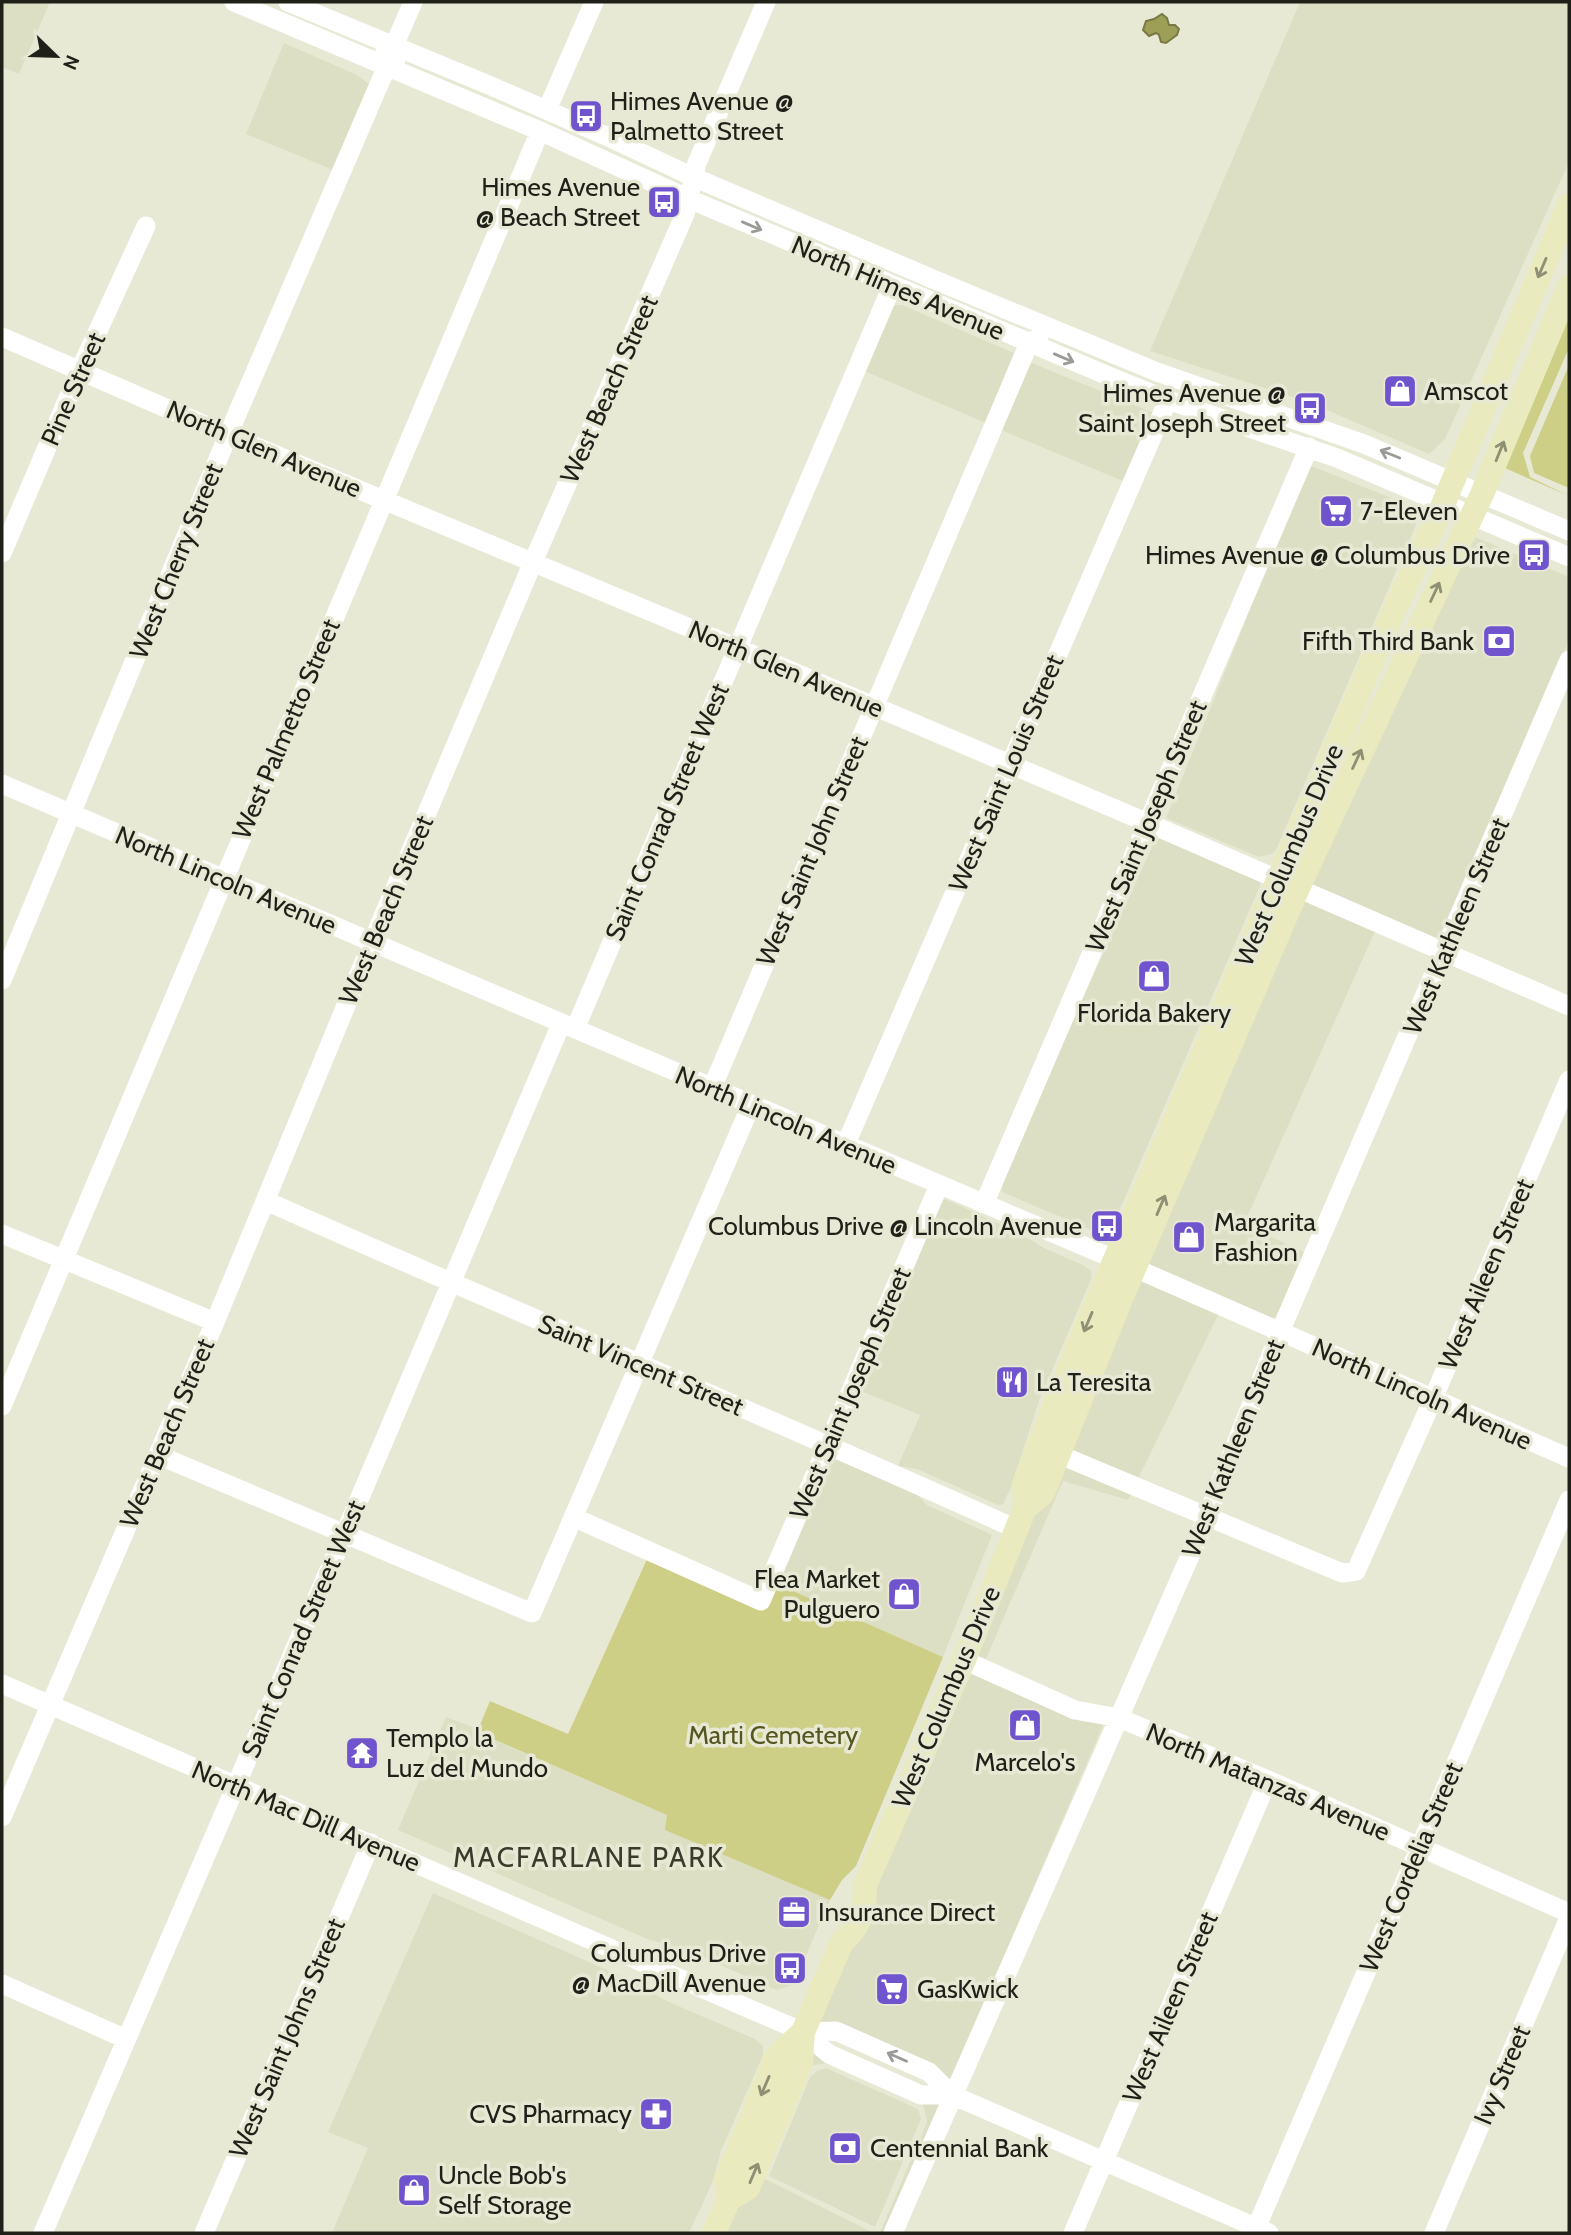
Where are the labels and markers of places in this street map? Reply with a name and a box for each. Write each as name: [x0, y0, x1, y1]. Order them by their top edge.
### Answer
place label: Himes Avenue @ Palmetto Street: [610, 85, 794, 147]
bus stop icon: Himes Avenue @ Palmetto Street: [567, 97, 605, 135]
place label: Himes Avenue @ Beach Street: [475, 171, 640, 233]
bus stop icon: Himes Avenue @ Beach Street: [645, 183, 683, 221]
shop icon: Amscot: [1381, 372, 1419, 410]
place label: Amscot: [1424, 375, 1508, 407]
place label: Himes Avenue @ Saint Joseph Street: [1078, 377, 1286, 439]
bus stop icon: Himes Avenue @ Saint Joseph Street: [1291, 389, 1329, 427]
supermarket icon: 7-Eleven: [1317, 492, 1355, 530]
place label: 7-Eleven: [1360, 495, 1458, 527]
bus stop icon: Himes Avenue @ Columbus Drive: [1515, 536, 1553, 574]
place label: Himes Avenue @ Columbus Drive: [1145, 539, 1510, 571]
bank icon: Fifth Third Bank: [1480, 622, 1518, 660]
place label: Fifth Third Bank: [1302, 625, 1474, 657]
shop icon: Florida Bakery: [1135, 957, 1173, 995]
place label: Florida Bakery: [1077, 997, 1231, 1029]
place label: Margarita Fashion: [1214, 1206, 1316, 1268]
bus stop icon: Columbus Drive @ Lincoln Avenue: [1088, 1207, 1126, 1245]
place label: Columbus Drive @ Lincoln Avenue: [708, 1210, 1082, 1242]
shop icon: Margarita Fashion: [1170, 1218, 1208, 1256]
restaurant icon: La Teresita: [993, 1363, 1031, 1401]
place label: La Teresita: [1036, 1366, 1152, 1398]
place label: Flea Market Pulguero: [754, 1563, 880, 1625]
shop icon: Flea Market Pulguero: [885, 1575, 923, 1613]
shop icon: Marcelo's: [1006, 1706, 1044, 1744]
place label: Templo la Luz del Mundo: [386, 1722, 548, 1784]
temple icon: Templo la Luz del Mundo: [343, 1734, 381, 1772]
place label: Marcelo's: [975, 1746, 1076, 1778]
office icon: Insurance Direct: [775, 1893, 813, 1931]
place label: Insurance Direct: [818, 1896, 995, 1928]
place label: Columbus Drive @ MacDill Avenue: [571, 1937, 766, 1999]
bus stop icon: Columbus Drive @ MacDill Avenue: [771, 1949, 809, 1987]
supermarket icon: GasKwick: [873, 1970, 911, 2008]
place label: GasKwick: [917, 1973, 1019, 2005]
pharmacy icon: CVS Pharmacy: [637, 2095, 675, 2133]
place label: CVS Pharmacy: [469, 2098, 632, 2130]
bank icon: Centennial Bank: [826, 2129, 864, 2167]
place label: Centennial Bank: [870, 2132, 1049, 2164]
place label: Uncle Bob's Self Storage: [438, 2159, 572, 2221]
shop icon: Uncle Bob's Self Storage: [395, 2171, 433, 2209]

